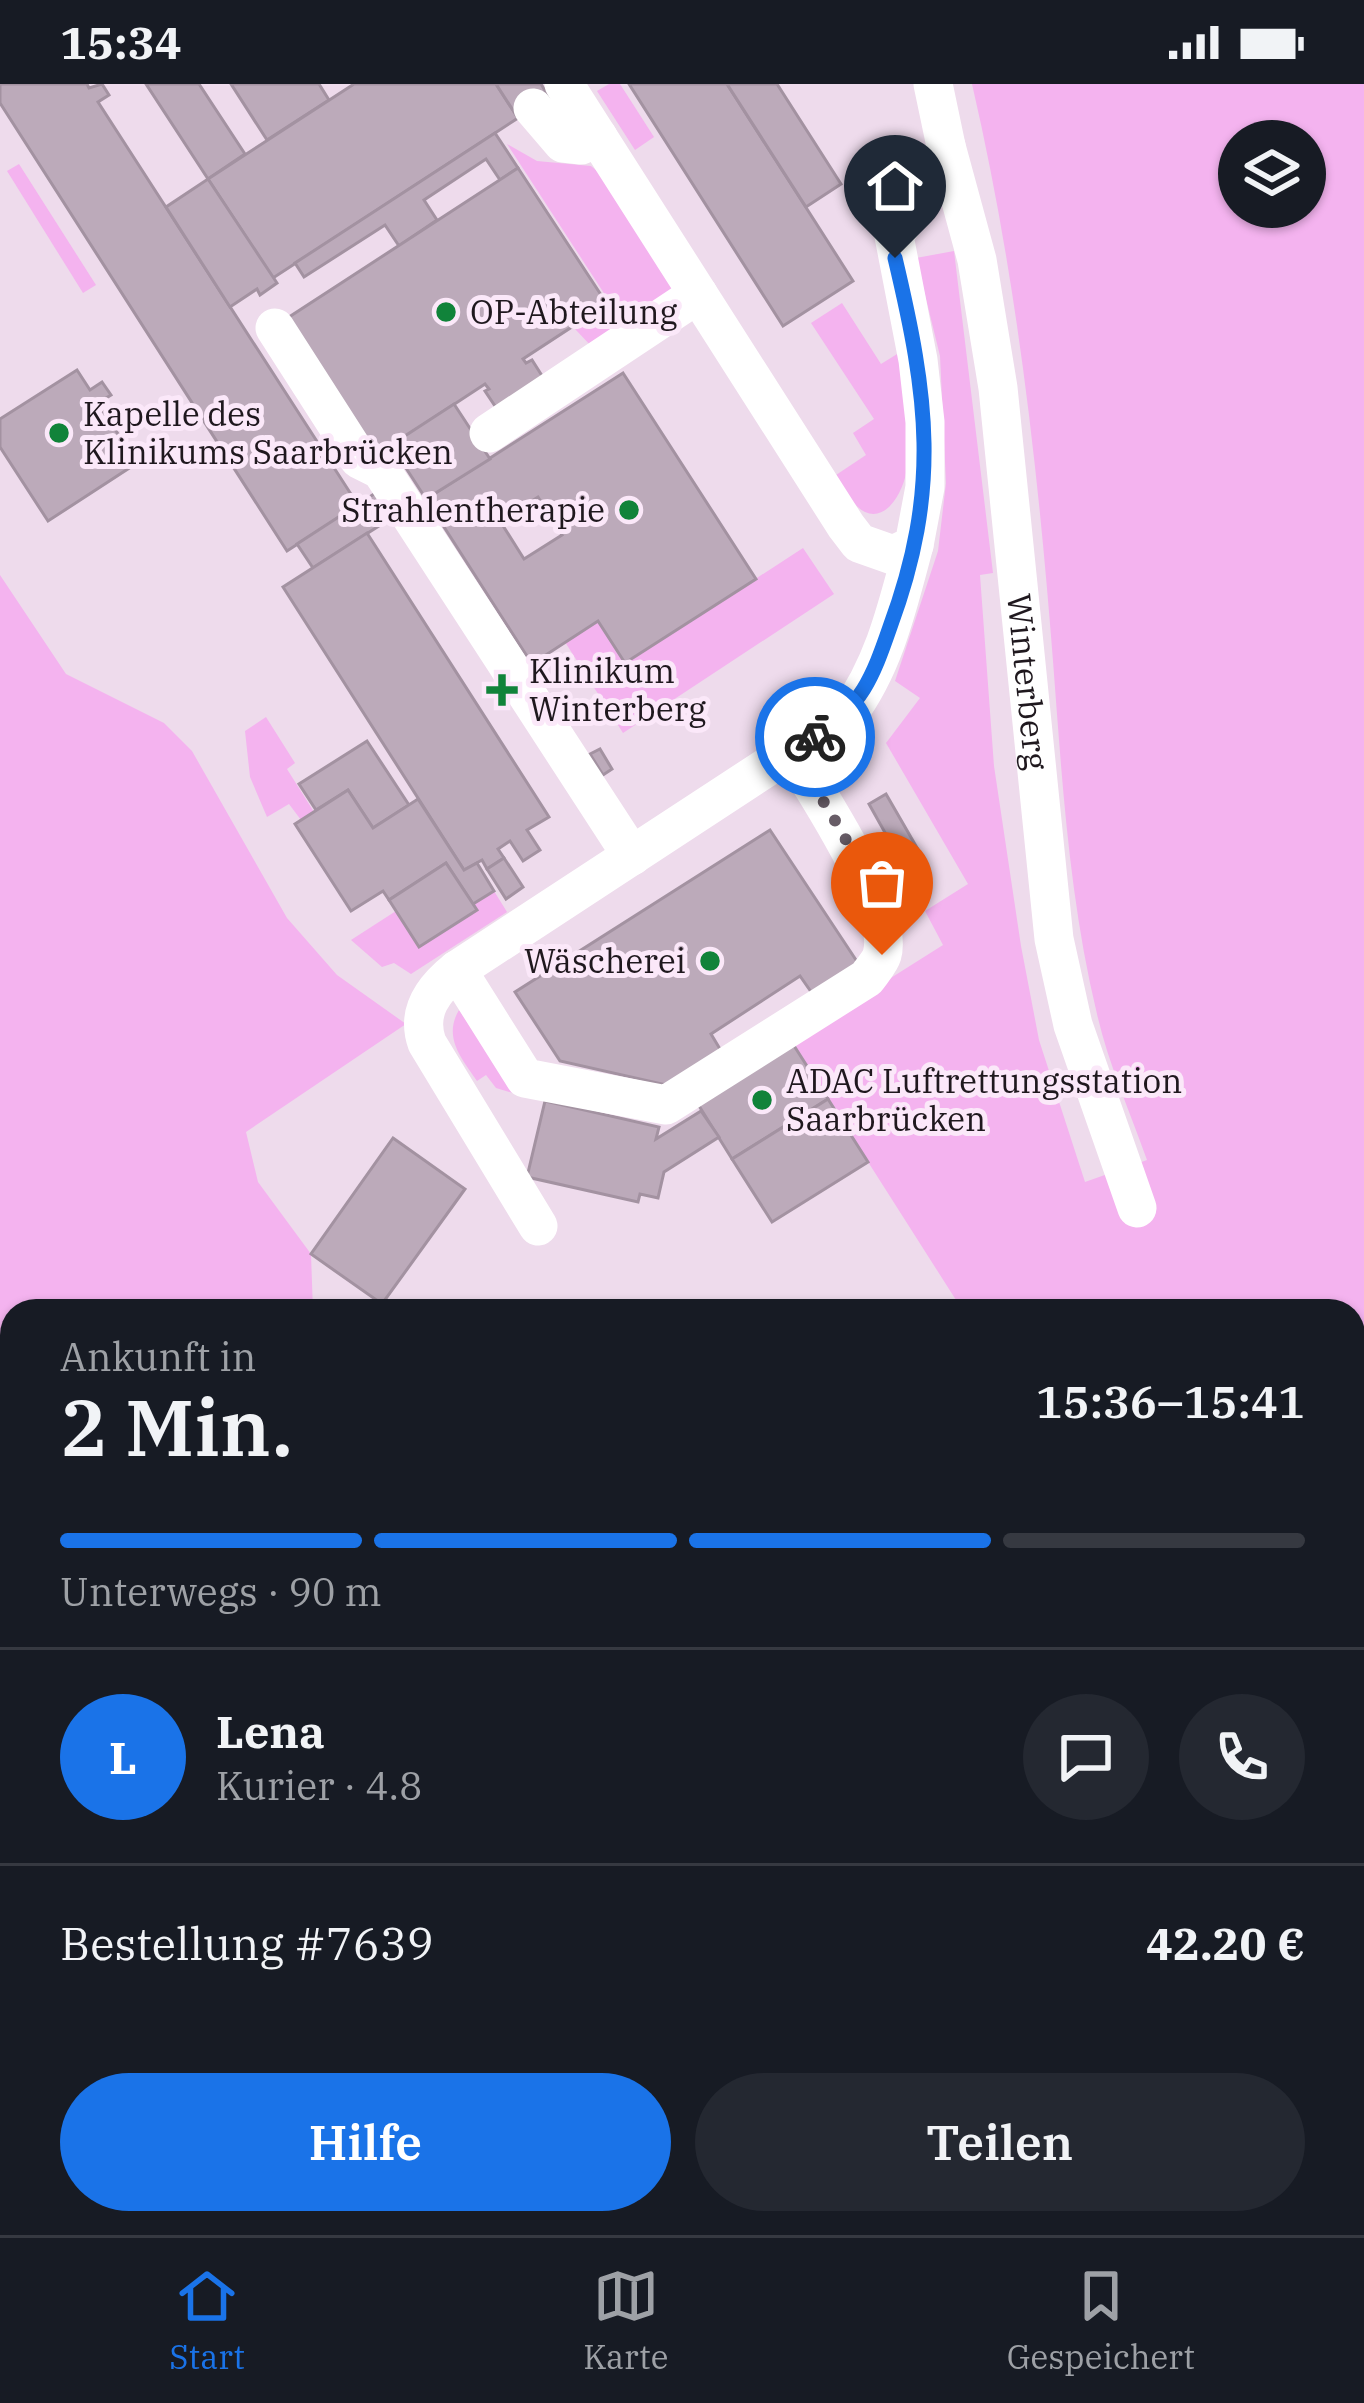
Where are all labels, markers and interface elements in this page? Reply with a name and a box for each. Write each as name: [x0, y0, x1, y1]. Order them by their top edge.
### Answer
text: 15:34: [60, 13, 182, 71]
map controls: [1218, 120, 1326, 228]
button: layers: [1218, 120, 1326, 228]
pin: [844, 135, 946, 258]
icon: home: [862, 153, 928, 219]
place label: OP-Abteilung: [470, 290, 678, 333]
marker: OP-Abteilung: [433, 299, 459, 325]
place label: Kapelle des Klinikums Saarbrücken: [83, 392, 453, 473]
marker: Kapelle des Klinikums Saarbrücken: [46, 420, 72, 446]
place label: Strahlentherapie: [341, 488, 605, 531]
marker: Strahlentherapie: [616, 497, 642, 523]
street label: Winterberg: [998, 591, 1059, 772]
place label: Klinikum Winterberg: [529, 649, 706, 730]
marker: Klinikum Winterberg: [486, 674, 518, 706]
courier: [755, 677, 875, 797]
icon: bike: [782, 704, 848, 770]
pin: [831, 832, 933, 955]
icon: bag: [849, 850, 915, 916]
place label: Wäscherei: [524, 939, 686, 982]
marker: Wäscherei: [697, 948, 723, 974]
place label: ADAC Luftrettungsstation Saarbrücken: [786, 1059, 1182, 1140]
marker: ADAC Luftrettungsstation Saarbrücken: [749, 1087, 775, 1113]
text: Ankunft in: [60, 1331, 256, 1382]
text: 15:36–15:41: [1036, 1372, 1305, 1430]
text: 2 Min.: [60, 1376, 293, 1477]
text: Unterwegs · 90 m: [60, 1566, 382, 1617]
button: chat: [1023, 1694, 1149, 1820]
button: phone: [1179, 1694, 1305, 1820]
text: Lena: [216, 1702, 325, 1760]
text: L: [109, 1728, 137, 1786]
text: Kurier · 4.8: [216, 1760, 422, 1811]
text: Bestellung #7639: [60, 1914, 434, 1972]
text: 42.20 €: [1146, 1914, 1305, 1972]
button: Hilfe: [60, 2073, 671, 2211]
button: Teilen: [695, 2073, 1305, 2211]
tab: Start: [169, 2263, 245, 2378]
tab: Karte: [583, 2263, 668, 2378]
tab: Gespeichert: [1007, 2263, 1195, 2378]

